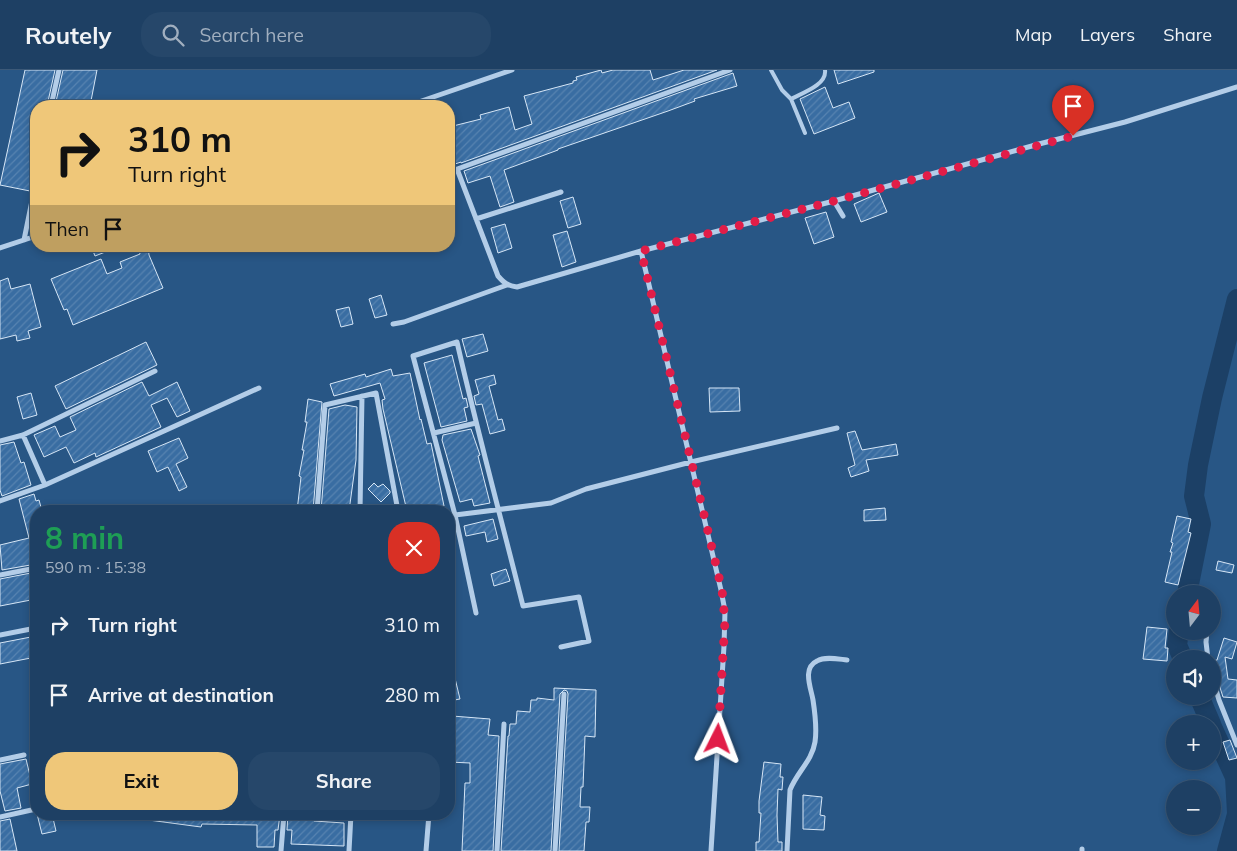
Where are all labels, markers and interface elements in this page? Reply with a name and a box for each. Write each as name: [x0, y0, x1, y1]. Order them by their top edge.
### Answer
search box: [141, 12, 491, 57]
text: Routely: [25, 20, 111, 50]
icon: search: [159, 21, 187, 49]
text: Search here: [199, 23, 304, 47]
text: Map: [1015, 23, 1052, 46]
text: Layers: [1080, 23, 1135, 46]
text: Share: [1163, 23, 1212, 46]
pin: [1052, 85, 1094, 136]
icon: arrive: [1059, 92, 1087, 120]
text: 310 m: [128, 117, 232, 161]
icon: right: [45, 120, 110, 185]
text: Turn right: [128, 160, 226, 188]
icon: arrive: [99, 215, 127, 243]
text: Then: [45, 217, 89, 241]
text: 8 min: [45, 519, 124, 557]
button: close: [388, 522, 440, 574]
text: 590 m · 15:38: [45, 557, 146, 577]
north arrow: [1166, 585, 1221, 640]
map controls: [1166, 585, 1221, 835]
icon: right: [45, 611, 73, 639]
text: Turn right: [88, 613, 177, 637]
text: 310 m: [384, 613, 440, 637]
button: sound: [1166, 650, 1221, 705]
icon: arrive: [45, 681, 73, 709]
text: Arrive at destination: [88, 683, 274, 707]
text: 280 m: [384, 683, 440, 707]
position arrow: [691, 712, 743, 764]
button: +: [1166, 715, 1221, 770]
button: Exit: [45, 752, 238, 810]
button: Share: [248, 752, 440, 810]
button: −: [1166, 780, 1221, 835]

